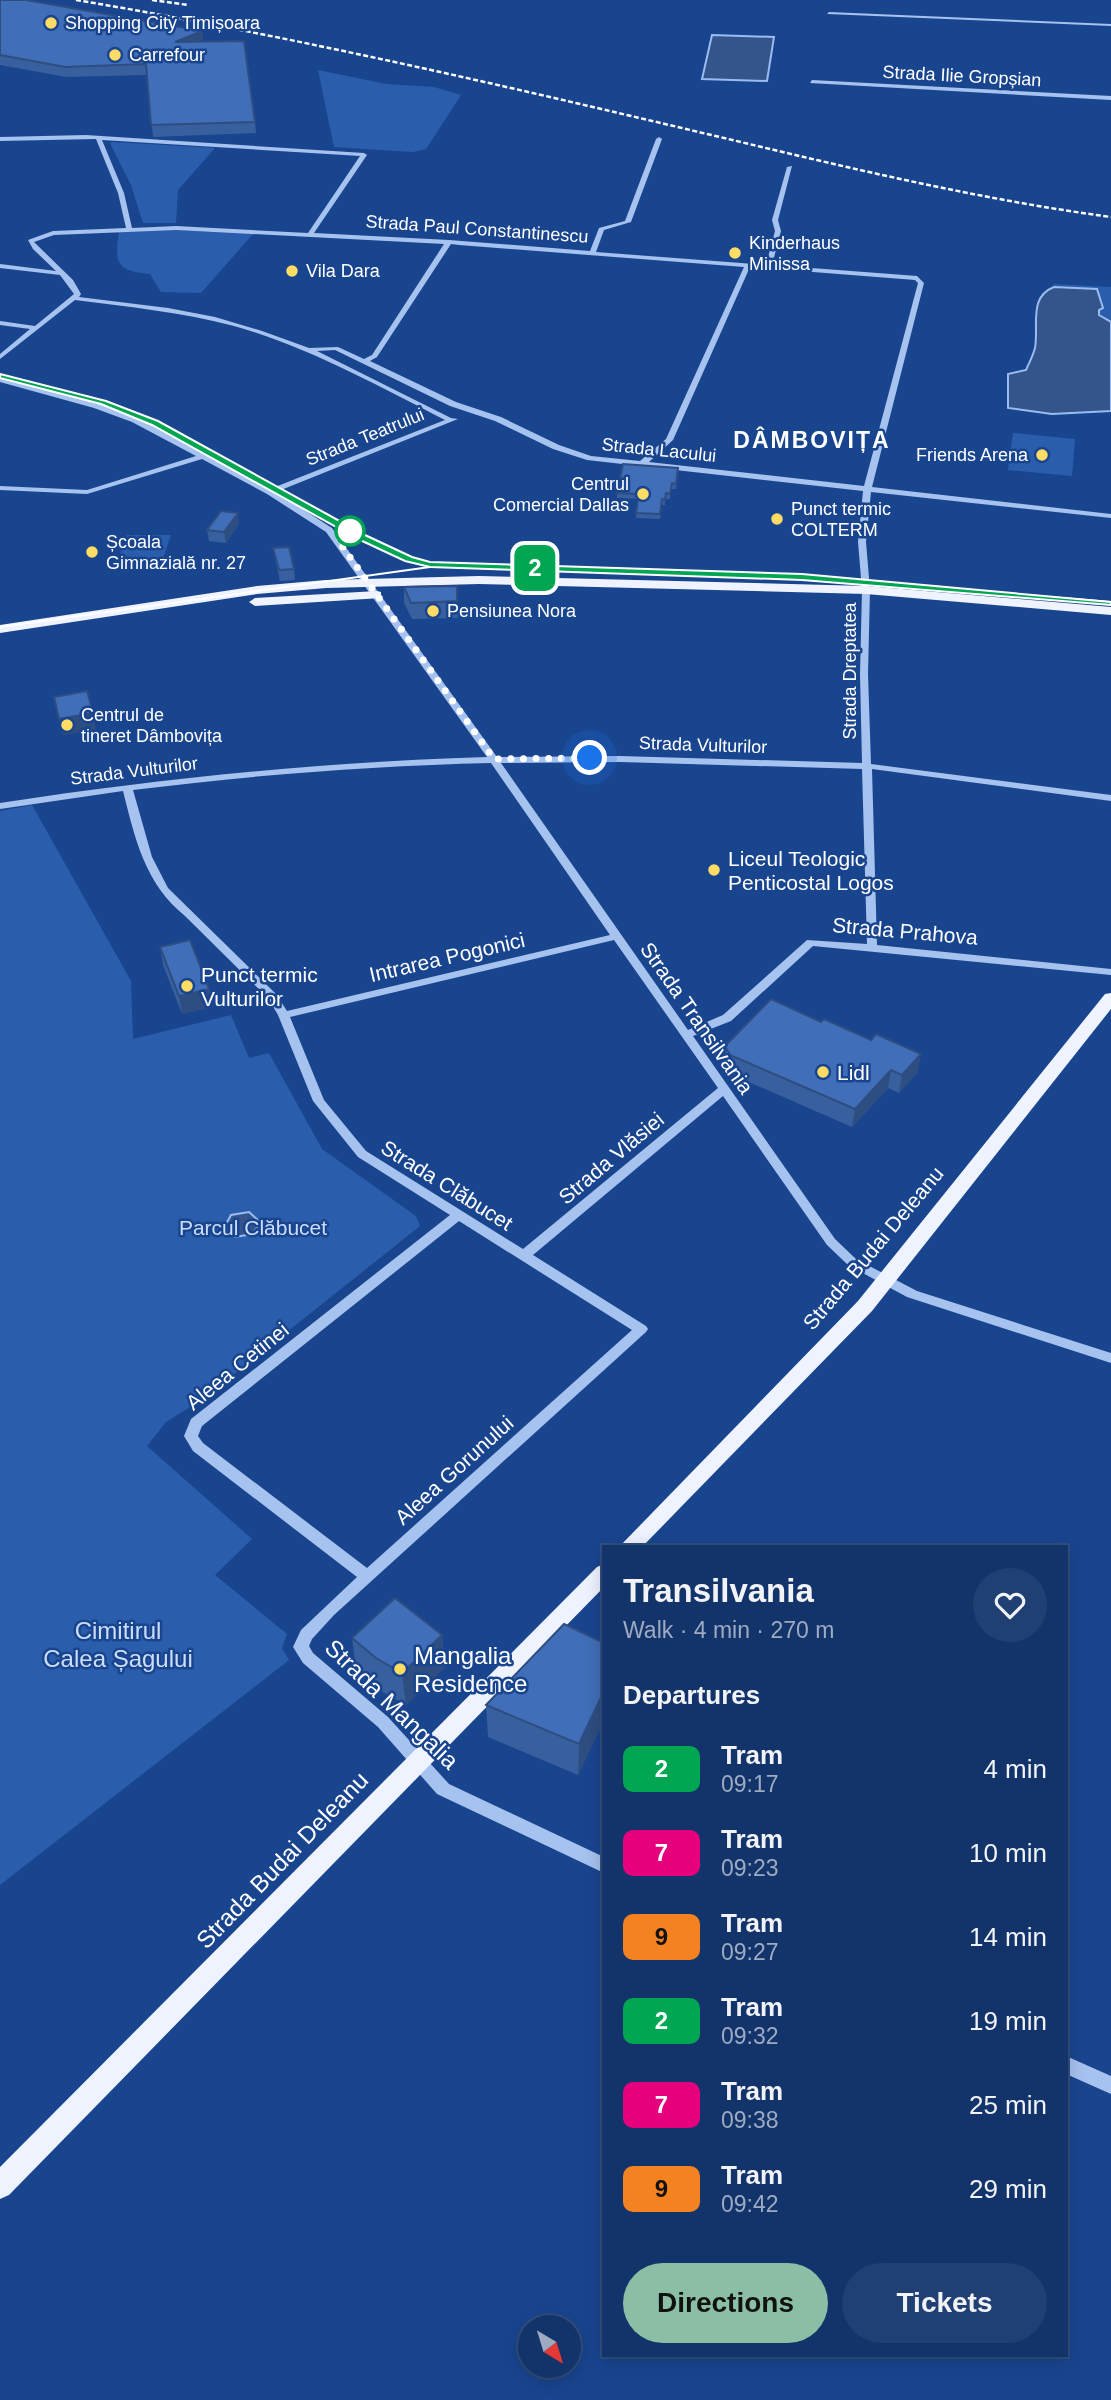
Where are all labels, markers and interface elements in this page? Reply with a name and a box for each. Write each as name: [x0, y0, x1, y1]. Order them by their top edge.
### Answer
place label: Shopping City Timișoara: [65, 13, 261, 33]
marker: Shopping City Timișoara: [43, 15, 59, 31]
place label: Carrefour: [129, 45, 205, 65]
marker: Carrefour: [107, 47, 123, 63]
street label: Strada Ilie Gropșian: [882, 62, 1042, 90]
street label: Strada Paul Constantinescu: [365, 211, 589, 247]
place label: Kinderhaus Minissa: [749, 233, 840, 274]
marker: Kinderhaus Minissa: [727, 245, 743, 261]
place label: Vila Dara: [306, 261, 381, 281]
marker: Vila Dara: [284, 263, 300, 279]
street label: Strada Teatrului: [303, 404, 427, 470]
district label: DÂMBOVIȚA: [733, 426, 891, 453]
street label: Strada Lacului: [601, 434, 717, 466]
place label: Friends Arena: [916, 445, 1029, 465]
marker: Friends Arena: [1034, 447, 1050, 463]
place label: Centrul Comercial Dallas: [493, 474, 629, 515]
marker: Centrul Comercial Dallas: [635, 486, 651, 502]
place label: Punct termic COLTERM: [791, 499, 891, 540]
marker: Punct termic COLTERM: [769, 511, 785, 527]
unlabelled marker: [335, 516, 365, 546]
place label: Școala Gimnazială nr. 27: [106, 532, 246, 573]
marker: Școala Gimnazială nr. 27: [84, 544, 100, 560]
line badge: 2: [512, 545, 558, 591]
text: 2: [528, 554, 542, 581]
place label: Pensiunea Nora: [447, 601, 577, 621]
street label: Strada Dreptatea: [840, 601, 860, 740]
marker: Pensiunea Nora: [425, 603, 441, 619]
place label: Centrul de tineret Dâmbovița: [81, 705, 223, 746]
marker: Centrul de tineret Dâmbovița: [59, 717, 75, 733]
street label: Strada Vulturilor: [638, 733, 768, 757]
your location: [572, 740, 607, 775]
street label: Strada Vulturilor: [69, 753, 199, 789]
place label: Liceul Teologic Penticostal Logos: [728, 847, 894, 894]
marker: Liceul Teologic Penticostal Logos: [706, 862, 722, 878]
street label: Strada Prahova: [831, 913, 979, 949]
street label: Intrarea Pogonici: [367, 928, 527, 986]
street label: Strada Transilvania: [636, 938, 758, 1098]
place label: Punct termic Vulturilor: [201, 963, 318, 1010]
marker: Punct termic Vulturilor: [179, 978, 195, 994]
place label: Lidl: [837, 1061, 870, 1084]
marker: Lidl: [815, 1064, 831, 1080]
street label: Strada Vlăsiei: [554, 1108, 668, 1208]
street label: Strada Clăbucet: [377, 1135, 517, 1235]
street label: Strada Budai Deleanu: [798, 1162, 948, 1334]
park label: Parcul Clăbucet: [179, 1216, 327, 1239]
street label: Aleea Cetinei: [181, 1318, 293, 1414]
street label: Aleea Gorunului: [390, 1411, 518, 1529]
button: heart: [973, 1568, 1047, 1642]
text: Transilvania: [623, 1572, 814, 1609]
park label: Cimitirul Calea Șagului: [43, 1617, 193, 1672]
text: Walk · 4 min · 270 m: [623, 1617, 834, 1643]
street label: Strada Mangalia: [320, 1634, 465, 1775]
place label: Mangalia Residence: [414, 1642, 527, 1697]
marker: Mangalia Residence: [392, 1661, 408, 1677]
text: Departures: [623, 1680, 760, 1710]
text: Tram: [721, 1740, 783, 1770]
text: 4 min: [983, 1754, 1047, 1784]
text: 2: [655, 1755, 668, 1782]
street label: Strada Budai Deleanu: [191, 1766, 373, 1954]
text: 09:17: [721, 1771, 779, 1797]
text: Tram: [721, 1824, 783, 1854]
text: 10 min: [969, 1838, 1047, 1868]
text: 7: [655, 1839, 668, 1866]
text: 09:23: [721, 1855, 779, 1881]
text: Tram: [721, 1908, 783, 1938]
text: 14 min: [969, 1922, 1047, 1952]
text: 9: [655, 1923, 668, 1950]
text: 09:27: [721, 1939, 779, 1965]
text: Tram: [721, 1992, 783, 2022]
text: 19 min: [969, 2006, 1047, 2036]
text: 2: [655, 2007, 668, 2034]
text: 09:32: [721, 2023, 779, 2049]
text: Tram: [721, 2076, 783, 2106]
text: 25 min: [969, 2090, 1047, 2120]
text: 7: [655, 2091, 668, 2118]
text: 09:38: [721, 2107, 779, 2133]
text: Tram: [721, 2160, 783, 2190]
text: 29 min: [969, 2174, 1047, 2204]
text: 9: [655, 2175, 668, 2202]
text: 09:42: [721, 2191, 779, 2217]
button: Directions: [623, 2263, 828, 2343]
button: Tickets: [842, 2263, 1047, 2343]
north arrow: [518, 2315, 581, 2378]
map controls: [518, 2315, 581, 2378]

